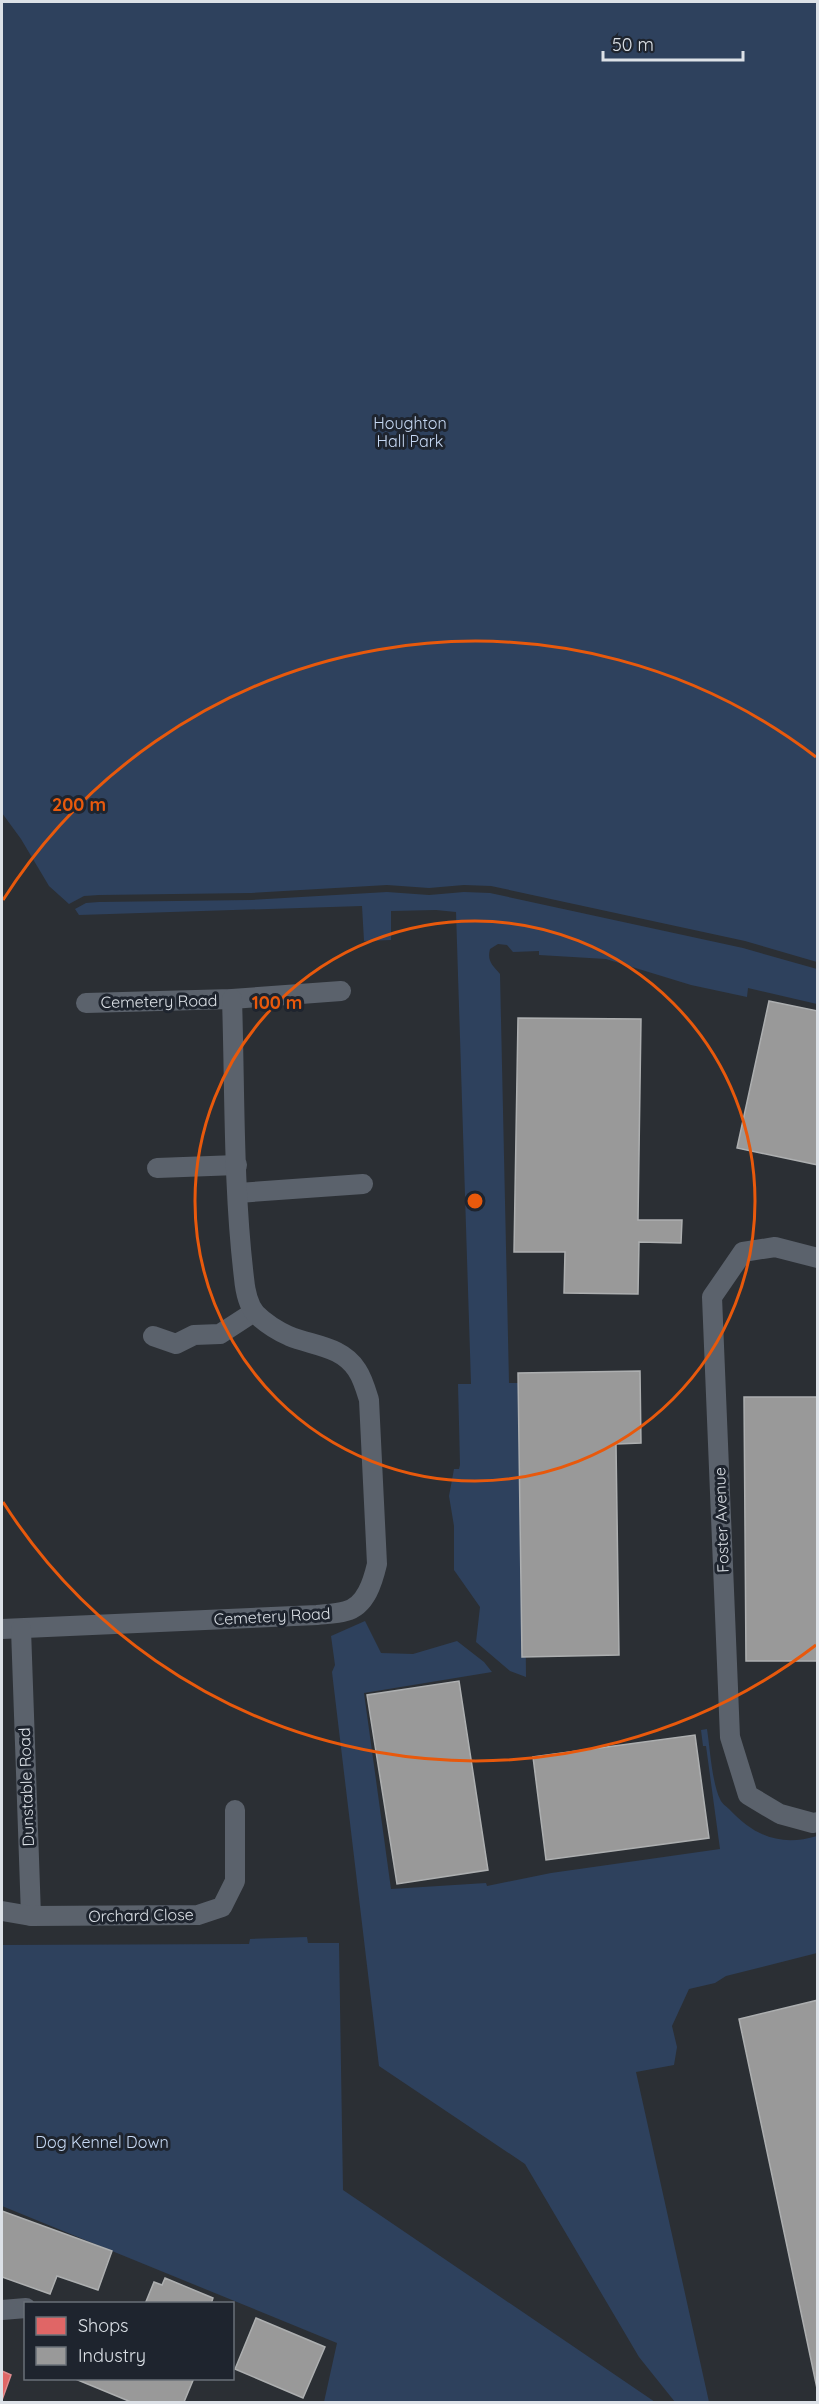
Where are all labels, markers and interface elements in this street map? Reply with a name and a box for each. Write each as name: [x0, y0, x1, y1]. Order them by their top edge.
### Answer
scale bar: [603, 24, 742, 62]
text: 50 m: [612, 33, 654, 56]
park label: Houghton Hall Park: [373, 413, 447, 451]
text: 200 m: [52, 793, 106, 816]
street label: Cemetery Road: [100, 990, 218, 1012]
text: 100 m: [252, 991, 302, 1014]
centre of rings: [465, 1191, 485, 1211]
street label: Foster Avenue: [709, 1467, 733, 1573]
street label: Cemetery Road: [213, 1603, 331, 1629]
street label: Dunstable Road: [14, 1727, 38, 1847]
street label: Orchard Close: [88, 1904, 194, 1926]
park label: Dog Kennel Down: [35, 2132, 169, 2152]
legend: [24, 2302, 234, 2380]
text: Shops: [78, 2314, 129, 2337]
text: Industry: [78, 2344, 146, 2367]

